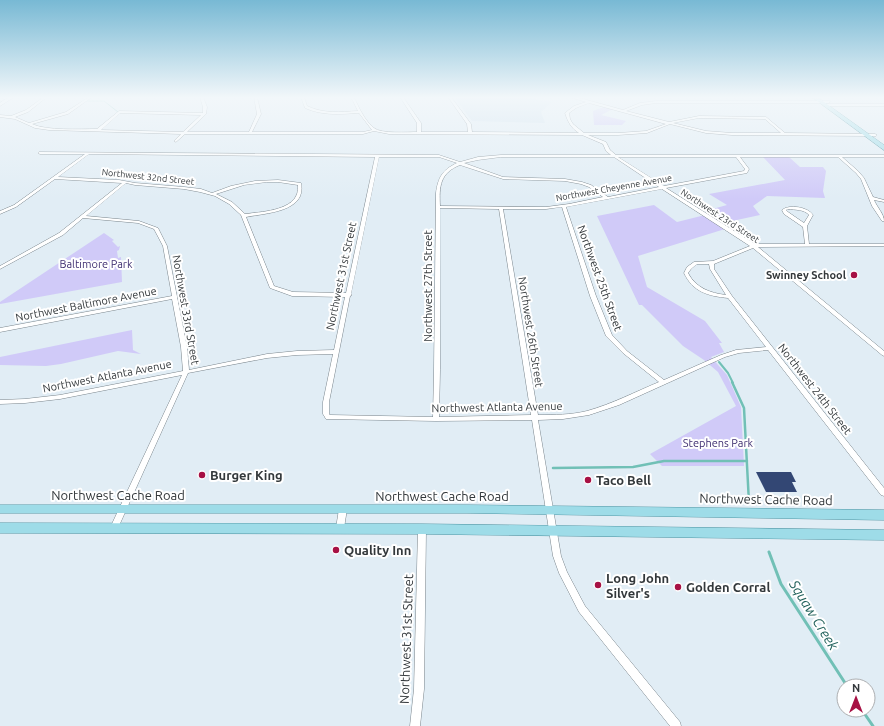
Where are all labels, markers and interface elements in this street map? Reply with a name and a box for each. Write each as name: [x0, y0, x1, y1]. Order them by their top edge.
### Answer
street label: Northwest 32nd Street: [101, 167, 195, 187]
street label: Northwest Cheyenne Avenue: [555, 173, 673, 203]
street label: Northwest 23rd Street: [679, 187, 761, 245]
street label: Northwest 31st Street: [324, 220, 358, 331]
street label: Northwest 25th Street: [575, 224, 625, 333]
street label: Northwest 27th Street: [422, 230, 434, 342]
street label: Northwest 33rd Street: [170, 254, 202, 367]
park label: Baltimore Park: [59, 258, 133, 270]
place label: Swinney School: [766, 269, 847, 281]
marker: Swinney School: [849, 270, 859, 280]
street label: Northwest 26th Street: [516, 276, 546, 389]
street label: Northwest Baltimore Avenue: [14, 284, 158, 324]
street label: Northwest 24th Street: [776, 341, 854, 437]
street label: Northwest Atlanta Avenue: [42, 358, 172, 394]
street label: Northwest Atlanta Avenue: [431, 400, 563, 414]
park label: Stephens Park: [683, 437, 754, 449]
place label: Burger King: [210, 468, 283, 482]
marker: Burger King: [197, 470, 207, 480]
place label: Taco Bell: [596, 473, 651, 487]
marker: Taco Bell: [583, 475, 593, 485]
street label: Northwest Cache Road: [51, 488, 185, 502]
street label: Northwest Cache Road: [375, 489, 509, 503]
street label: Northwest Cache Road: [699, 491, 833, 507]
place label: Quality Inn: [344, 543, 411, 557]
marker: Quality Inn: [331, 545, 341, 555]
place label: Long John Silver's: [606, 571, 669, 600]
street label: Northwest 31st Street: [397, 574, 415, 704]
water label: Squaw Creek: [786, 576, 842, 654]
marker: Long John Silver's: [593, 580, 603, 590]
place label: Golden Corral: [686, 580, 770, 594]
marker: Golden Corral: [673, 582, 683, 592]
north arrow: [836, 678, 876, 718]
text: N: [852, 682, 860, 694]

